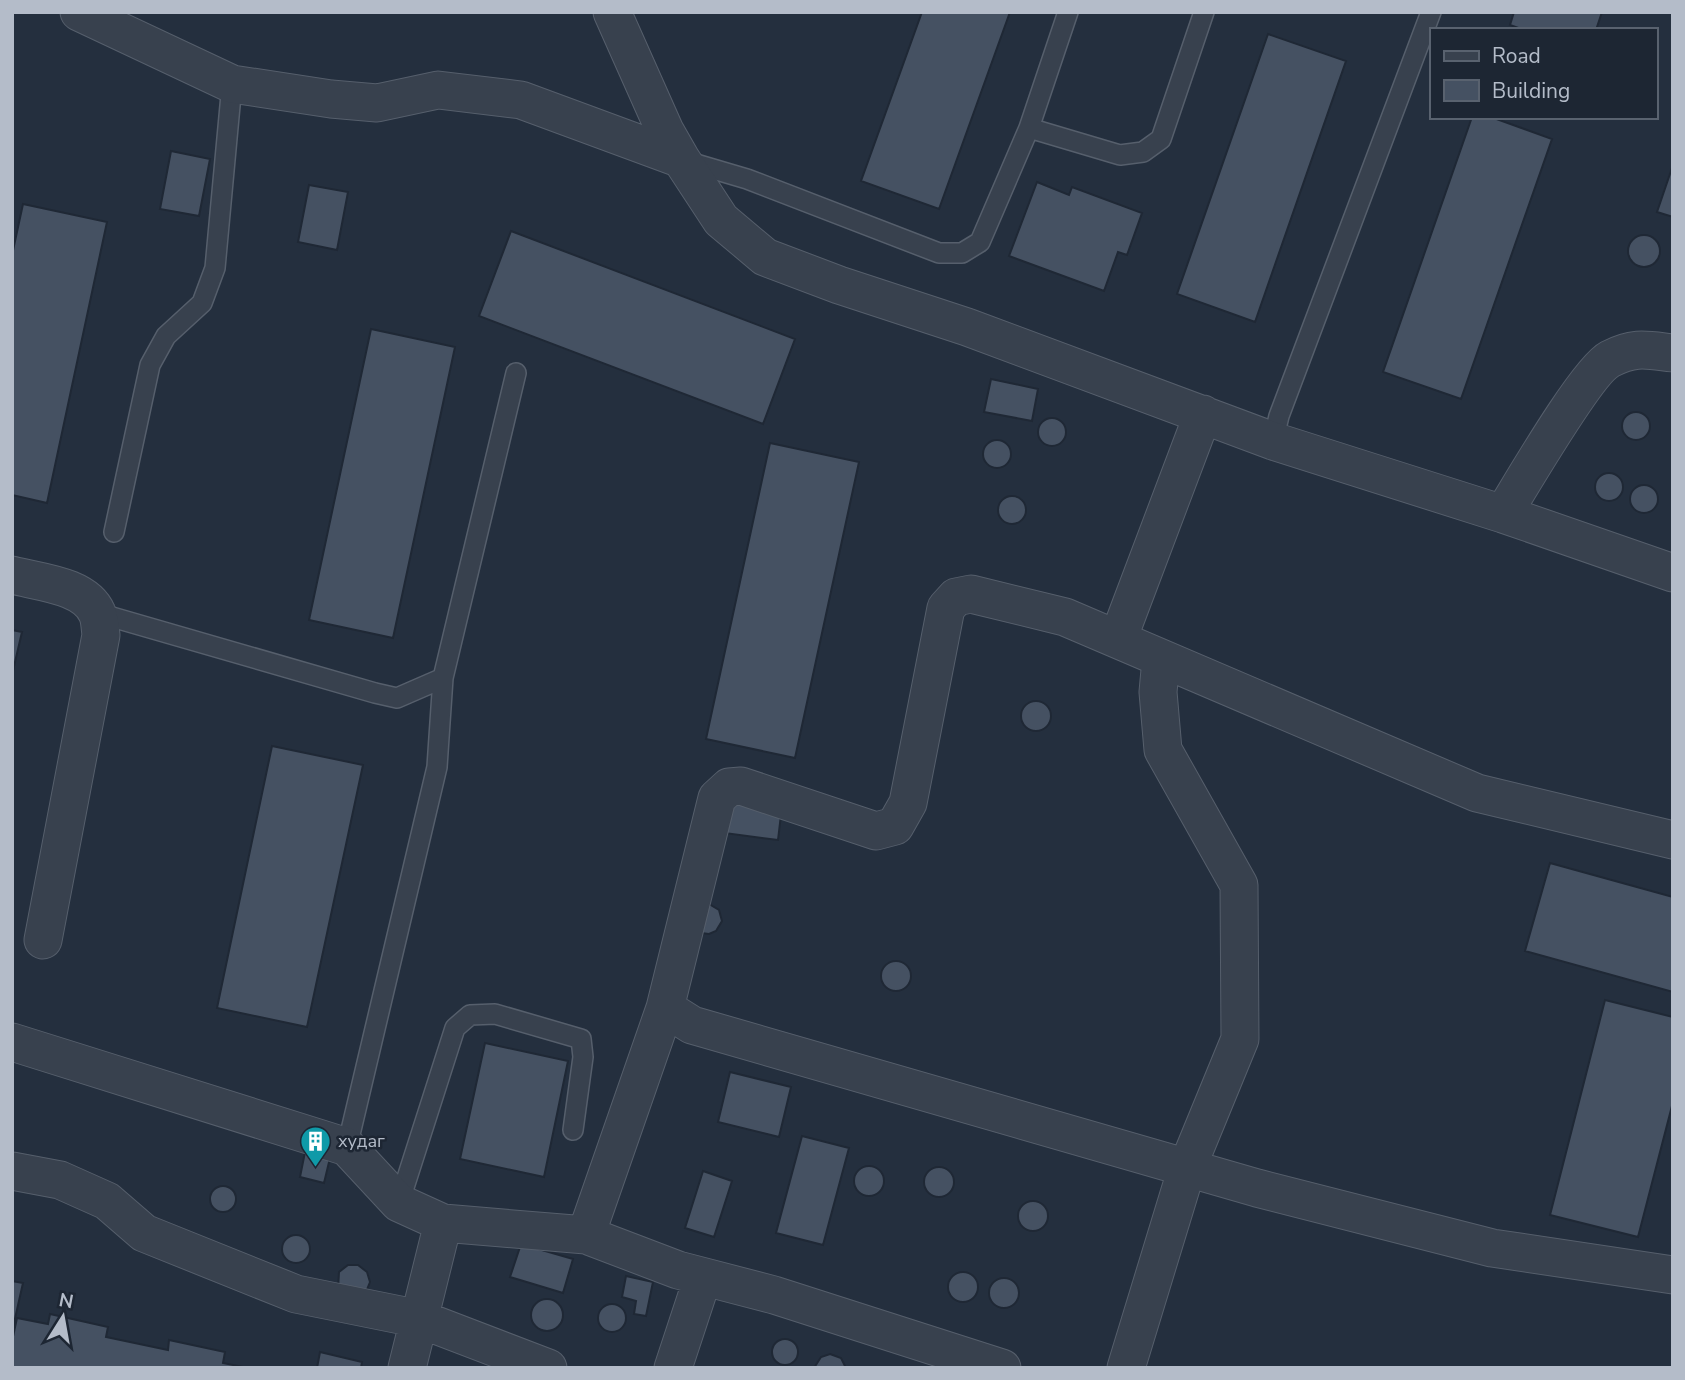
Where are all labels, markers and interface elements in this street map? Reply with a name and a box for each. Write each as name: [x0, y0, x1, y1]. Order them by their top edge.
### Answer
legend: [1430, 28, 1657, 119]
text: Road: [1492, 42, 1541, 70]
text: Building: [1492, 77, 1570, 105]
building icon: худаг: [298, 1124, 332, 1168]
place label: худаг: [338, 1129, 385, 1153]
north arrow: [28, 1282, 98, 1352]
text: N: [57, 1287, 76, 1315]

